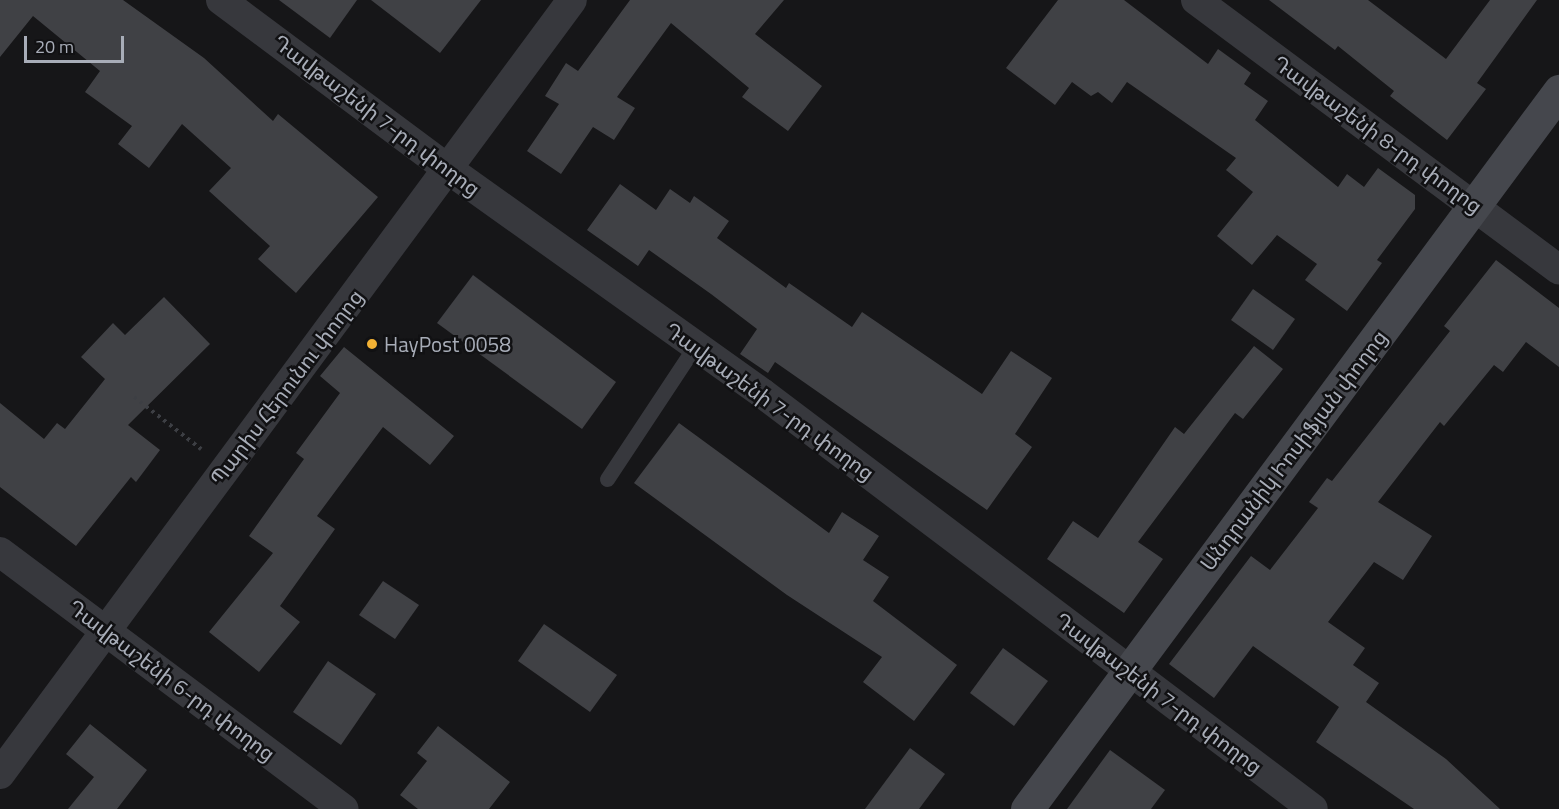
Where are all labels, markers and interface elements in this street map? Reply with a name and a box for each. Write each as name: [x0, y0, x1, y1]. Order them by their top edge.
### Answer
scale bar: [27, 24, 128, 62]
street label: Դավթաշենի 7-րդ փողոց: [269, 29, 485, 201]
text: 20 m: [35, 33, 74, 60]
street label: Դավթաշենի 8-րդ փողոց: [1268, 50, 1488, 218]
street label: Պարիս Հերունու փողոց: [204, 284, 368, 490]
street label: Դավթաշենի 7-րդ փողոց: [660, 317, 880, 485]
street label: Անդրանիկ Իոսիֆյան փողոց: [1194, 325, 1392, 575]
place label: HayPost 0058: [384, 331, 511, 357]
marker: HayPost 0058: [365, 337, 379, 351]
street label: Դավթաշենի 6-րդ փողոց: [64, 594, 280, 766]
street label: Դավթաշենի 7-րդ փողոց: [1051, 607, 1267, 779]

